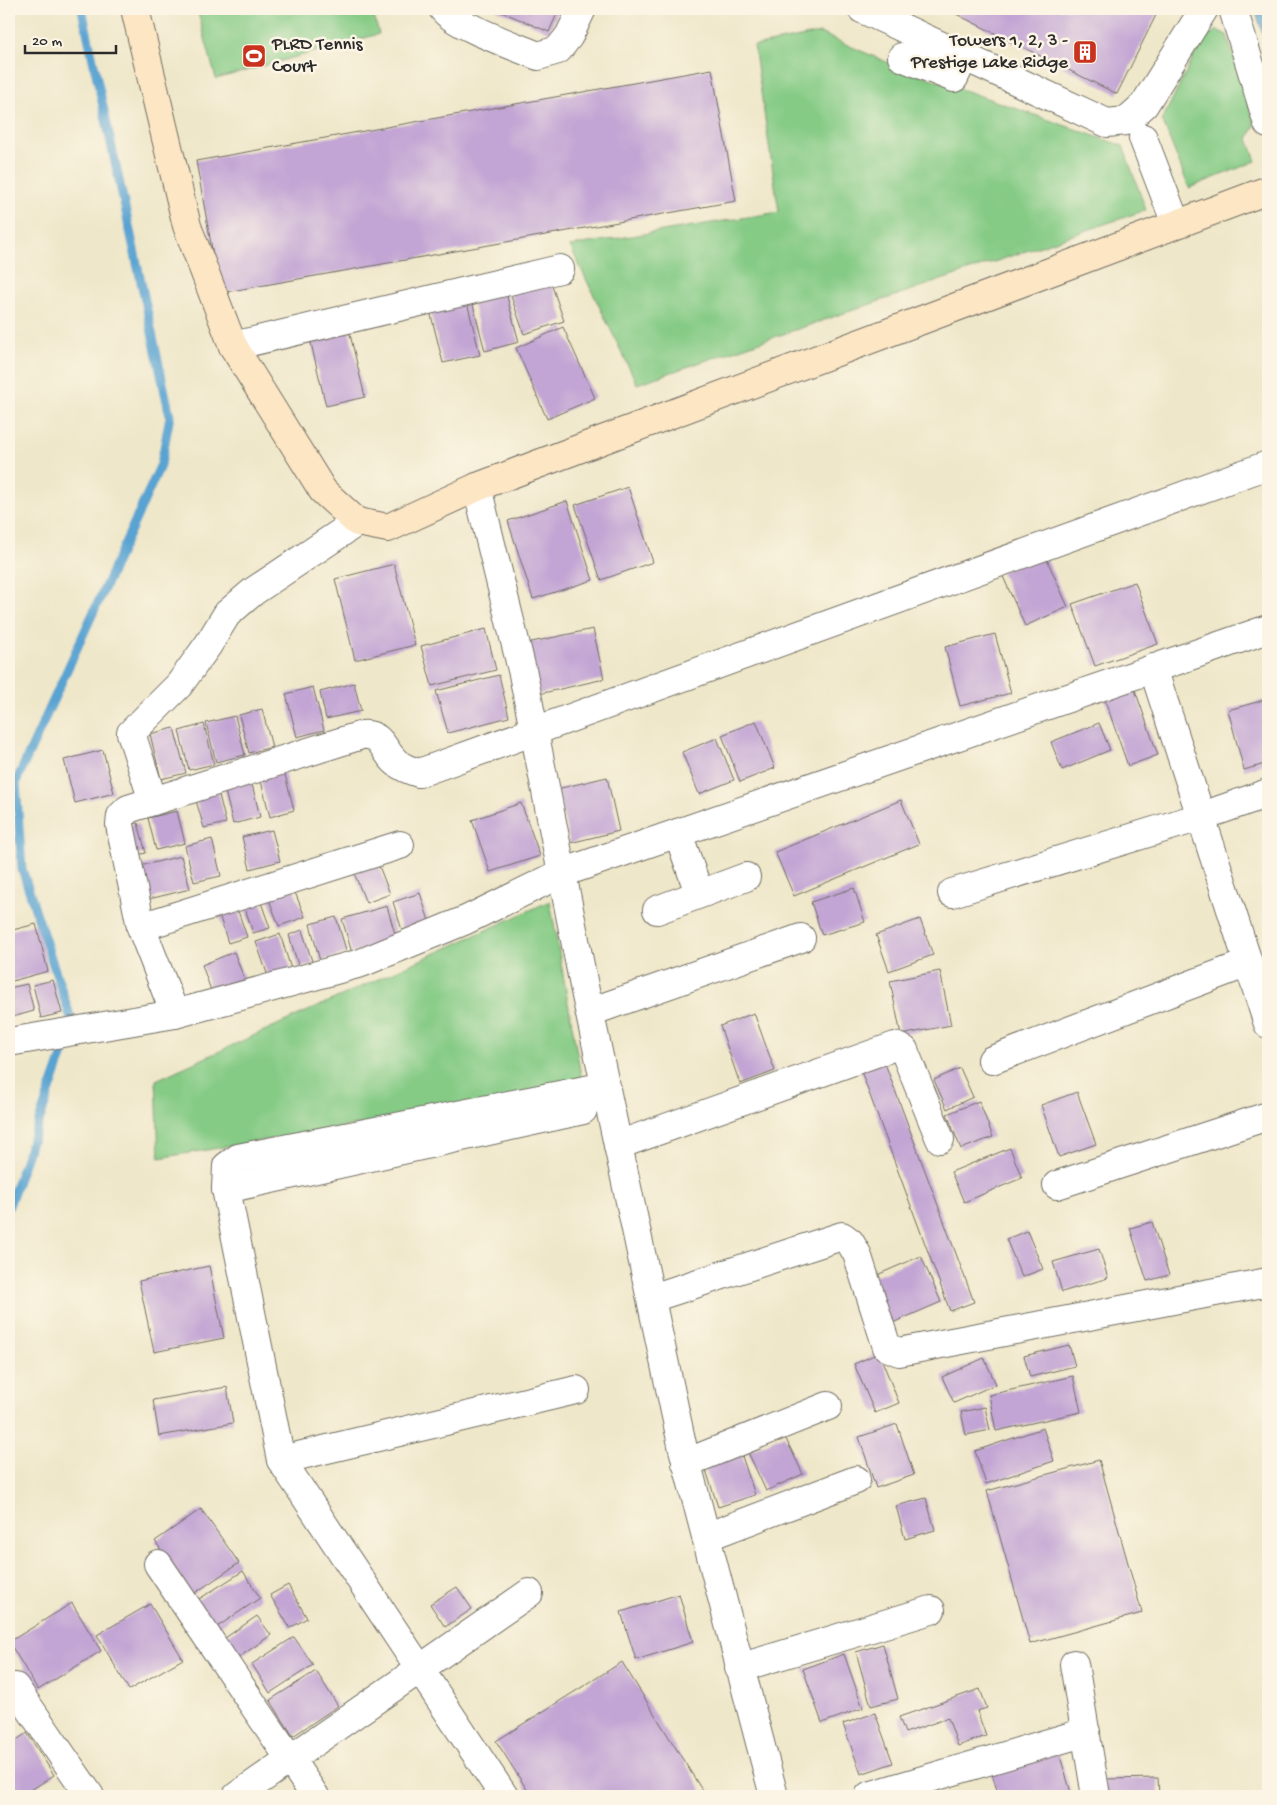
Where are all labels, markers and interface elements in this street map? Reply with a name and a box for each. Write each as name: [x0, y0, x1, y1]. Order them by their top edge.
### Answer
scale bar: [25, 22, 116, 54]
place label: Towers 1, 2, 3 - Prestige Lake Ridge: [910, 30, 1068, 75]
text: 20 m: [32, 33, 62, 51]
place label: PLRD Tennis Court: [271, 34, 364, 79]
building icon: Towers 1, 2, 3 - Prestige Lake Ridge: [1072, 39, 1098, 65]
sports icon: PLRD Tennis Court: [241, 43, 267, 69]

